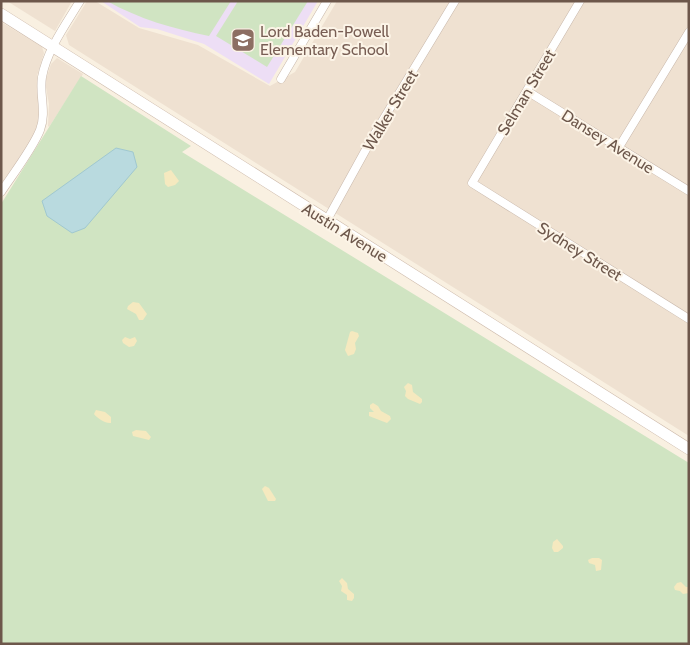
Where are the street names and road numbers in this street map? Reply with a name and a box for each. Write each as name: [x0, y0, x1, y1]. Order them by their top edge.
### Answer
street label: Selman Street: [493, 45, 560, 139]
street label: Walker Street: [359, 66, 422, 154]
street label: Dansey Avenue: [558, 105, 657, 177]
street label: Austin Avenue: [299, 199, 391, 266]
street label: Sydney Street: [534, 218, 626, 285]

